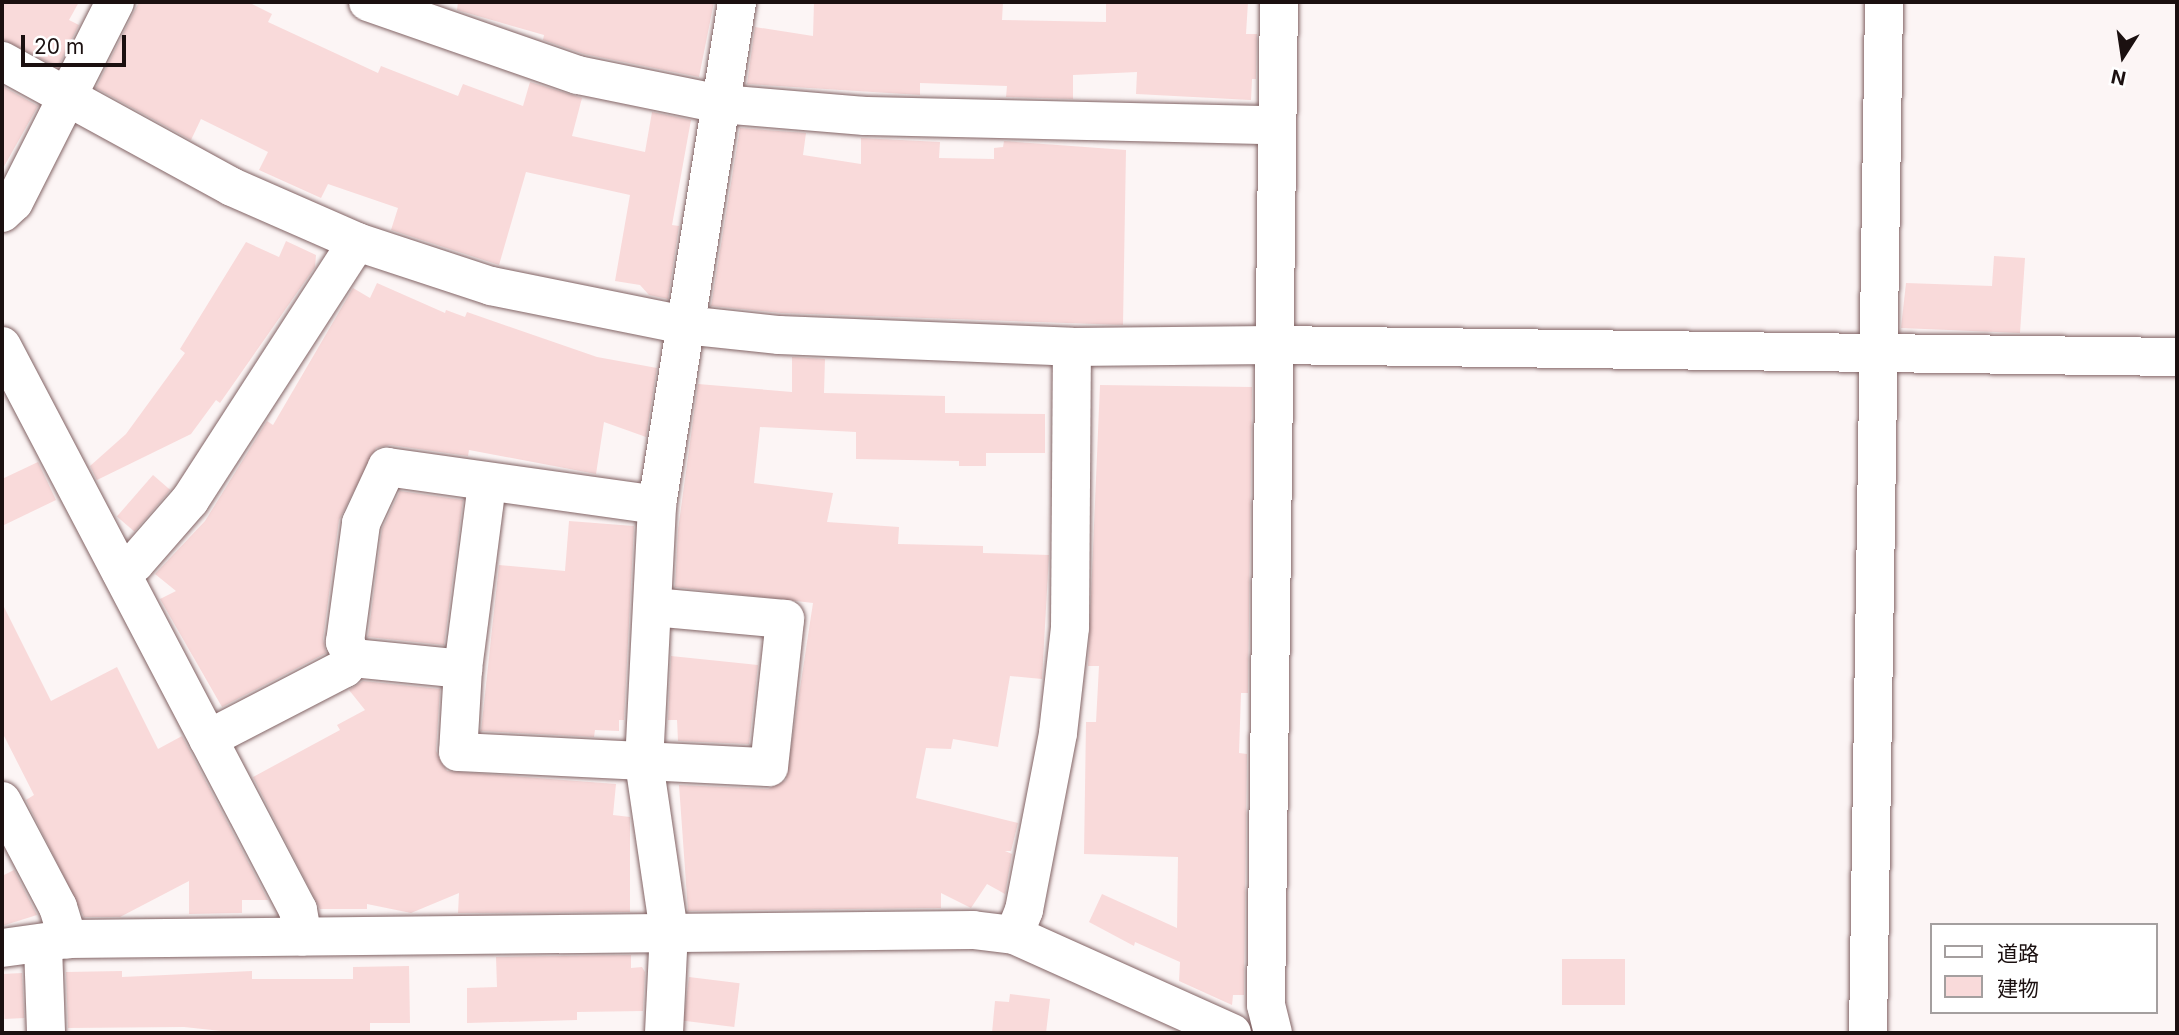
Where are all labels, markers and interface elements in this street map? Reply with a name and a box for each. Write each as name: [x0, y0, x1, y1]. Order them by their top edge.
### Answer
scale bar: [24, 21, 130, 65]
north arrow: [2088, 21, 2158, 91]
text: 20 m: [34, 34, 84, 59]
text: N: [2109, 64, 2128, 90]
legend: [1930, 923, 2158, 1014]
text: 道路: [1997, 941, 2039, 966]
text: 建物: [1997, 976, 2039, 1001]

